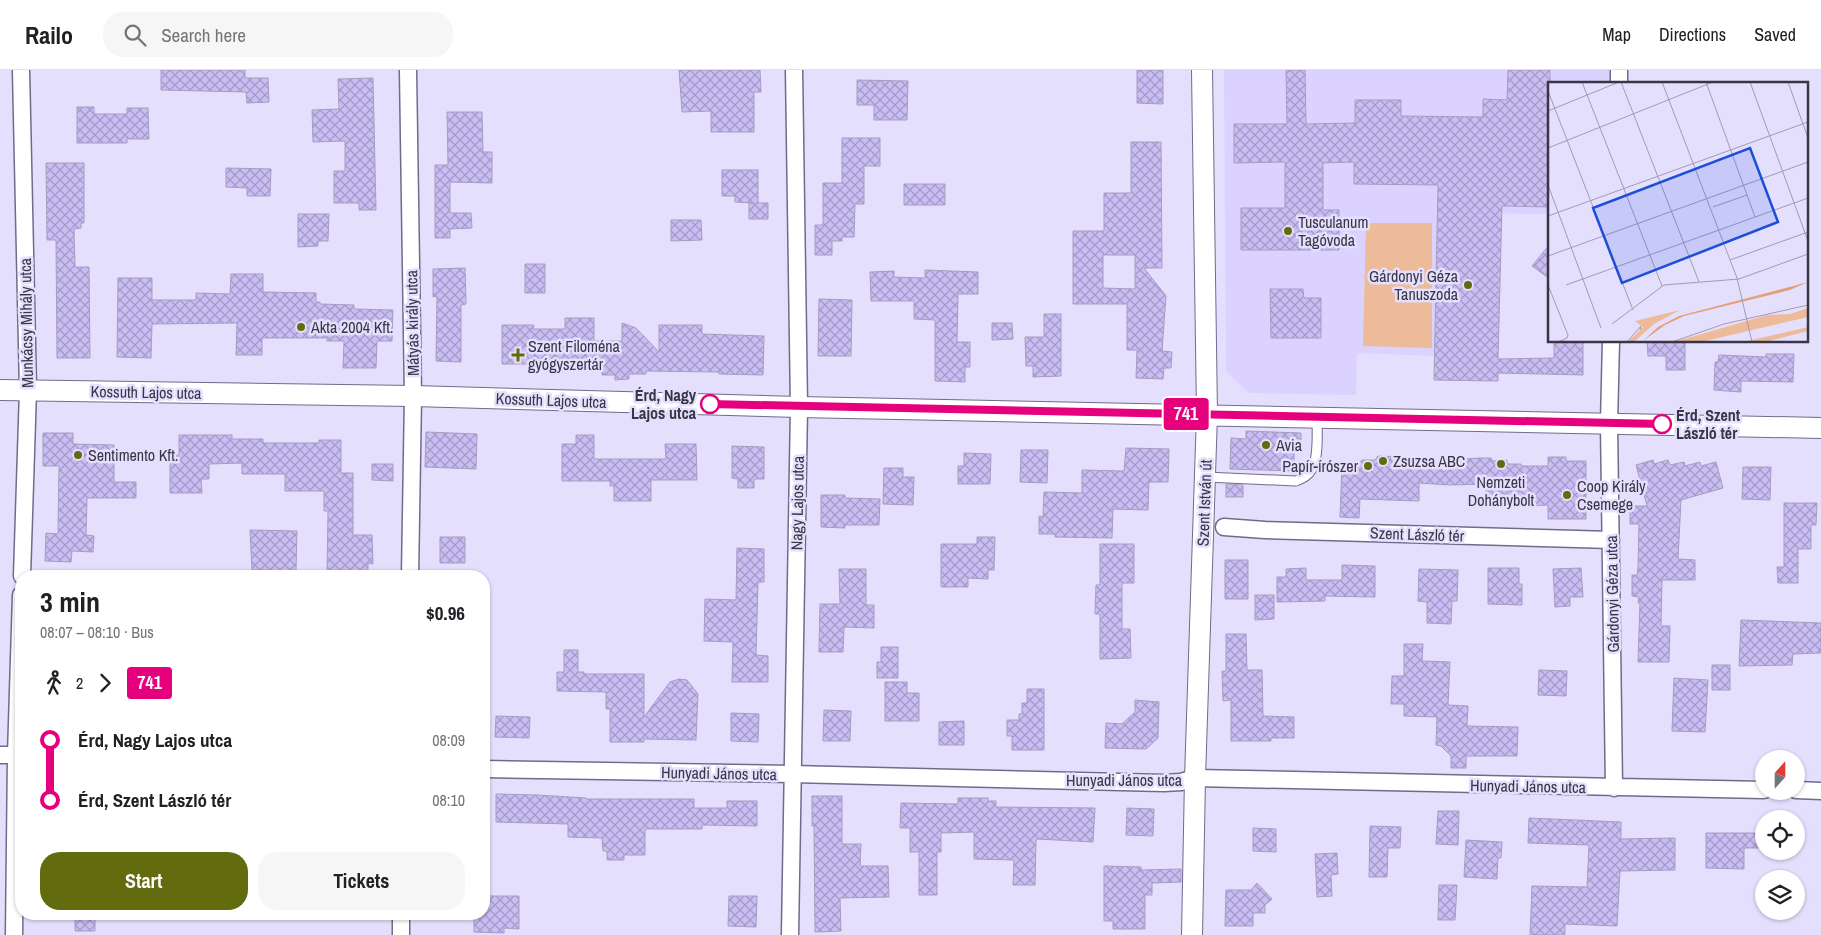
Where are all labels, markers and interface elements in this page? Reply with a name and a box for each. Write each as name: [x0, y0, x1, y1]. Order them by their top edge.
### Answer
search box: [103, 12, 453, 57]
text: Railo: [25, 19, 73, 51]
icon: search: [121, 21, 149, 49]
text: Search here: [161, 22, 246, 48]
text: Map: [1602, 22, 1631, 47]
text: Directions: [1659, 22, 1726, 47]
text: Saved: [1754, 22, 1796, 47]
inset map: [1548, 82, 1808, 342]
place label: Tusculanum Tagóvoda: [1298, 211, 1368, 251]
marker: Tusculanum Tagóvoda: [1282, 225, 1294, 237]
street label: Munkácsy Mihály utca: [14, 257, 38, 388]
place label: Gárdonyi Géza Tanuszoda: [1369, 265, 1459, 305]
street label: Mátyás király utca: [400, 269, 424, 376]
marker: Gárdonyi Géza Tanuszoda: [1462, 279, 1474, 291]
place label: Akta 2004 Kft.: [310, 316, 393, 338]
marker: Akta 2004 Kft.: [295, 321, 307, 333]
place label: Szent Filoména gyógyszertár: [528, 335, 621, 375]
marker: Szent Filoména gyógyszertár: [512, 349, 524, 361]
street label: Kossuth Lajos utca: [90, 380, 202, 404]
place label: Érd, Nagy Lajos utca: [631, 384, 697, 424]
street label: Kossuth Lajos utca: [495, 387, 607, 413]
marker: Érd, Nagy Lajos utca: [700, 394, 720, 414]
line badge: 741: [1157, 398, 1215, 430]
text: 741: [1174, 401, 1198, 426]
place label: Érd, Szent László tér: [1676, 404, 1741, 444]
marker: Érd, Szent László tér: [1652, 414, 1672, 434]
place label: Avia: [1275, 434, 1303, 456]
marker: Avia: [1260, 439, 1272, 451]
place label: Sentimento Kft.: [88, 444, 178, 466]
marker: Sentimento Kft.: [72, 449, 84, 461]
place label: Zsuzsa ABC: [1393, 450, 1465, 472]
street label: Nagy Lajos utca: [785, 455, 809, 550]
place label: Papír-írószer: [1282, 455, 1359, 477]
marker: Zsuzsa ABC: [1377, 455, 1389, 467]
marker: Nemzeti Dohánybolt: [1495, 458, 1507, 470]
street label: Szent István út: [1191, 459, 1217, 547]
marker: Papír-írószer: [1362, 460, 1374, 472]
place label: Nemzeti Dohánybolt: [1468, 471, 1535, 511]
place label: Coop Király Csemege: [1577, 475, 1646, 515]
marker: Coop Király Csemege: [1561, 489, 1573, 501]
street label: Szent László tér: [1370, 521, 1465, 547]
street label: Gárdonyi Géza utca: [1600, 534, 1624, 653]
text: 3 min: [40, 583, 100, 621]
text: $0.96: [426, 600, 465, 626]
text: 08:07 – 08:10 · Bus: [40, 621, 154, 643]
icon: walk: [40, 669, 68, 697]
icon: forward: [91, 669, 119, 697]
text: 741: [137, 670, 162, 695]
text: 2: [76, 672, 83, 694]
text: Érd, Nagy Lajos utca: [78, 727, 232, 753]
text: 08:09: [432, 729, 465, 751]
north arrow: [1755, 750, 1805, 800]
map controls: [1755, 750, 1805, 920]
street label: Hunyadi János utca: [661, 761, 778, 785]
street label: Hunyadi János utca: [1066, 769, 1183, 791]
street label: Hunyadi János utca: [1470, 774, 1587, 798]
text: Érd, Szent László tér: [78, 787, 231, 813]
text: 08:10: [432, 789, 465, 811]
button: locate: [1755, 810, 1805, 860]
button: Start: [40, 852, 248, 910]
button: Tickets: [258, 852, 465, 910]
button: layers: [1755, 870, 1805, 920]

